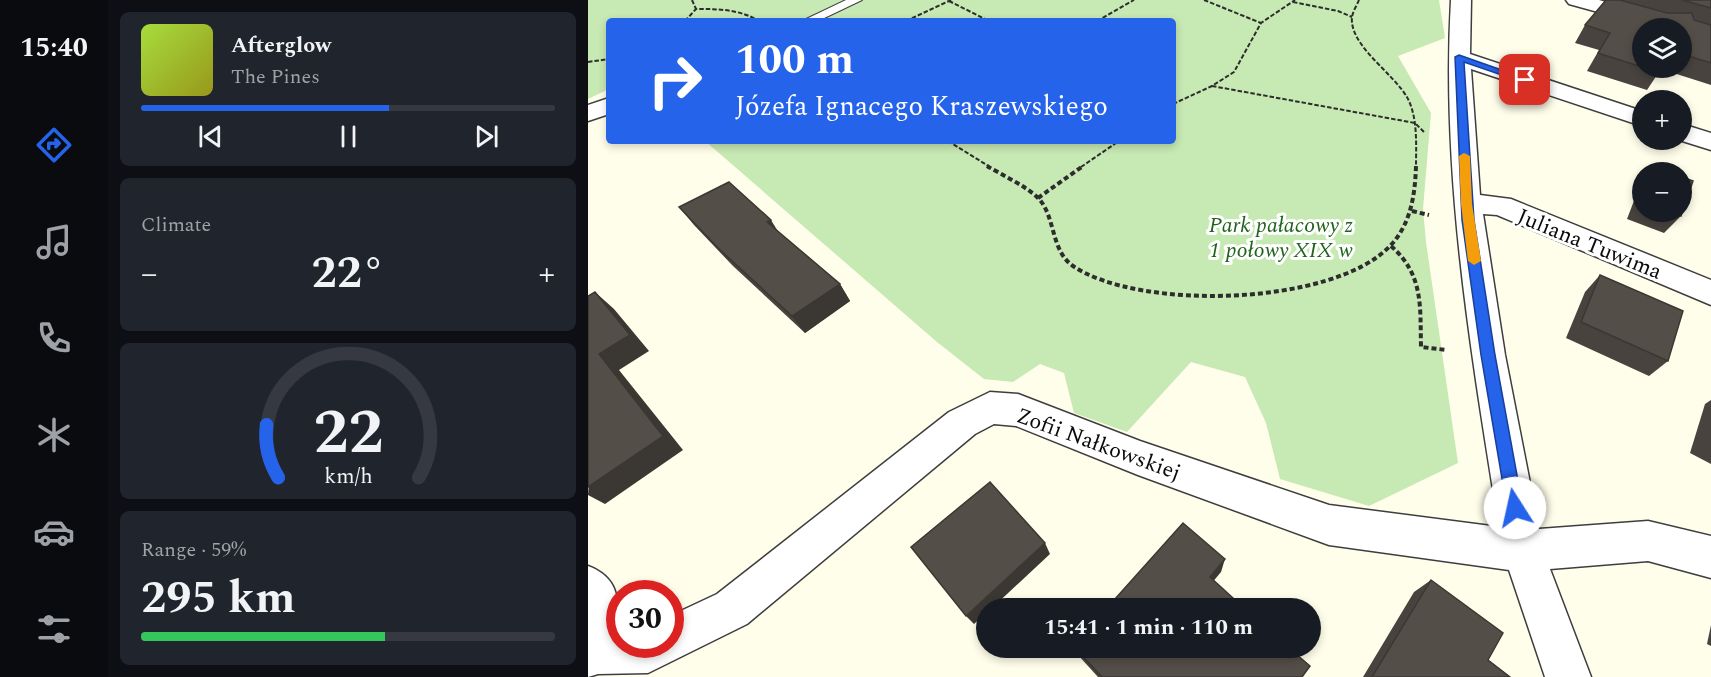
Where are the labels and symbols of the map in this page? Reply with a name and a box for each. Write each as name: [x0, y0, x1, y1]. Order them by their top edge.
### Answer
pin: [1499, 54, 1550, 105]
street label: Juliana Tuwima: [1512, 200, 1667, 289]
park label: Park pałacowy z 1 połowy XIX w: [1209, 209, 1353, 267]
street label: Zofii Nałkowskiej: [1012, 399, 1185, 489]
position arrow: [1483, 476, 1547, 540]
speed limit sign: 30: [606, 580, 684, 658]

